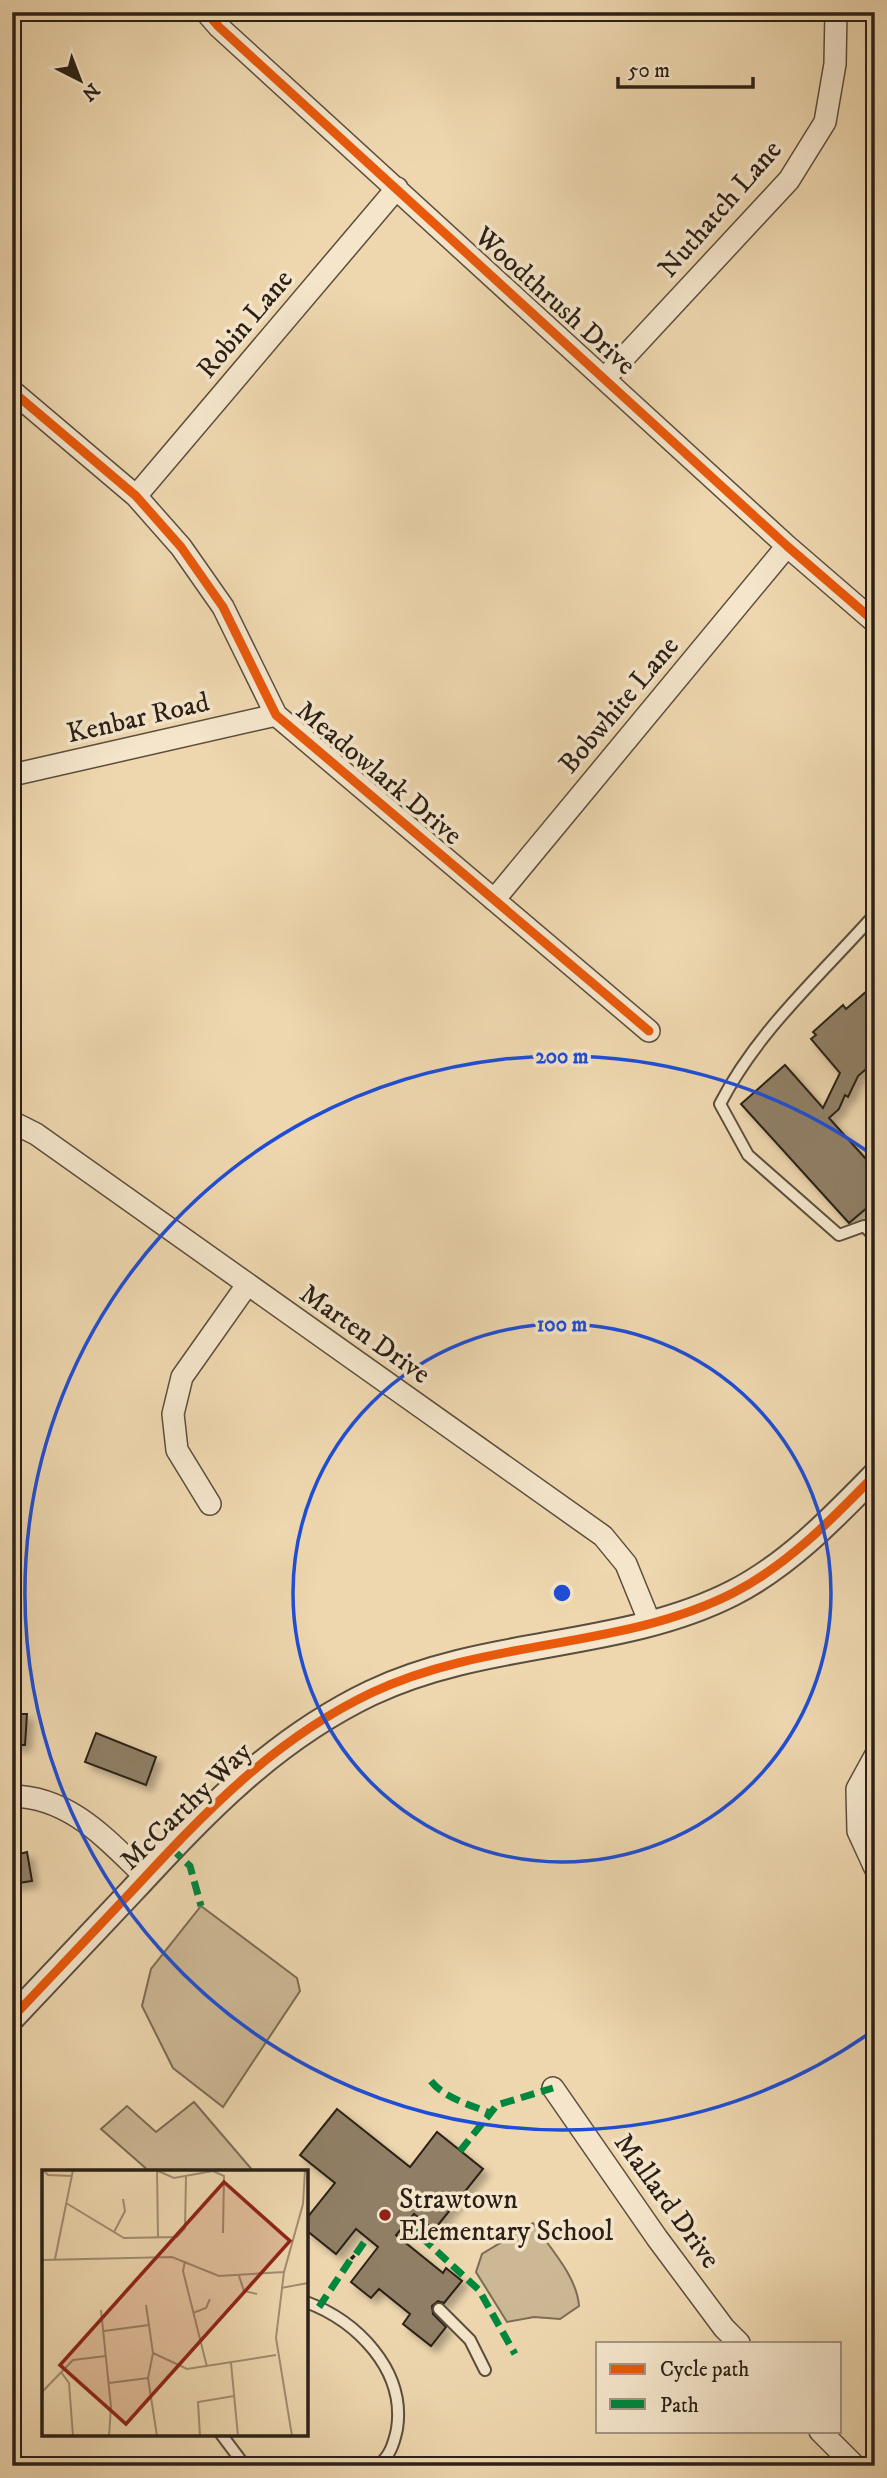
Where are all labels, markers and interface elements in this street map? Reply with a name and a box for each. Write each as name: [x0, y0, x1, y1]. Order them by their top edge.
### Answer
north arrow: [46, 46, 116, 116]
scale bar: [618, 46, 752, 90]
text: 50 m: [628, 58, 670, 84]
text: N: [77, 78, 104, 106]
street label: Nuthatch Lane: [651, 133, 789, 285]
street label: Woodthrush Drive: [466, 219, 643, 383]
street label: Robin Lane: [189, 262, 301, 386]
street label: Bobwhite Lane: [551, 629, 687, 781]
street label: Kenbar Road: [63, 685, 213, 751]
street label: Meadowlark Drive: [289, 693, 469, 853]
text: 200 m: [535, 1044, 589, 1070]
street label: Marten Drive: [293, 1276, 437, 1392]
text: 100 m: [537, 1312, 587, 1338]
centre of rings: [550, 1581, 574, 1605]
street label: McCarthy Way: [113, 1734, 260, 1878]
street label: Mallard Drive: [606, 2126, 728, 2276]
inset map: [42, 2170, 308, 2436]
place label: Strawtown Elementary School: [399, 2182, 614, 2249]
marker: Strawtown Elementary School: [377, 2207, 393, 2223]
legend: [596, 2342, 842, 2432]
text: Cycle path: [660, 2357, 749, 2383]
text: Path: [660, 2393, 699, 2419]

